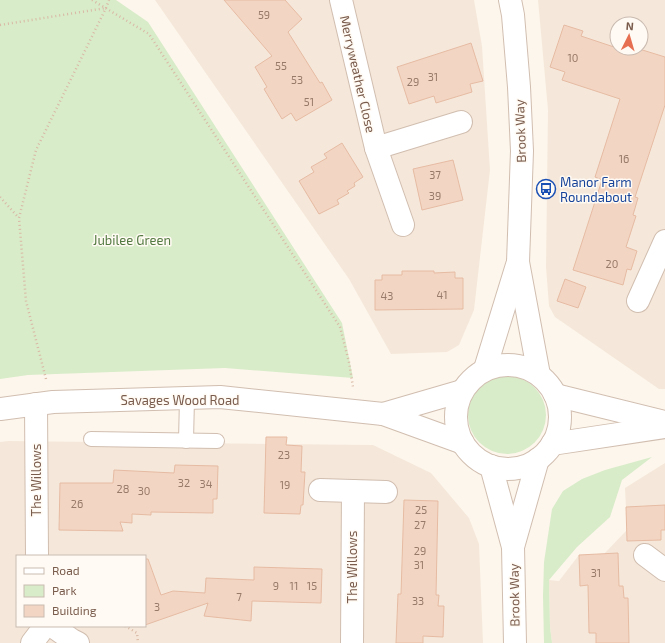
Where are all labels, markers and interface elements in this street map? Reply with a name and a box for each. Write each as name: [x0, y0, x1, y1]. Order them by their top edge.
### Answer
house number: 59: [258, 8, 270, 21]
street label: Merryweather Close: [337, 14, 379, 134]
north arrow: [609, 16, 649, 56]
text: N: [625, 19, 634, 32]
house number: 10: [567, 51, 579, 64]
house number: 55: [275, 59, 287, 72]
house number: 31: [428, 70, 438, 83]
house number: 53: [291, 73, 303, 86]
house number: 29: [407, 75, 419, 88]
house number: 51: [304, 95, 314, 108]
street label: Brook Way: [511, 99, 529, 163]
house number: 16: [619, 152, 629, 165]
house number: 37: [429, 168, 441, 181]
place label: Manor Farm Roundabout: [560, 174, 632, 205]
bus stop icon: Manor Farm Roundabout: [535, 178, 557, 200]
house number: 39: [429, 189, 441, 202]
park label: Jubilee Green: [93, 232, 171, 248]
house number: 20: [606, 257, 618, 270]
house number: 41: [436, 288, 448, 301]
house number: 43: [381, 289, 393, 302]
street label: Savages Wood Road: [120, 392, 240, 408]
street label: The Willows: [28, 444, 44, 516]
house number: 23: [278, 448, 290, 461]
house number: 32: [178, 476, 190, 489]
house number: 34: [200, 477, 213, 490]
house number: 19: [280, 478, 290, 491]
house number: 28: [117, 482, 129, 495]
house number: 30: [138, 484, 150, 497]
house number: 26: [71, 497, 83, 510]
house number: 25: [415, 503, 427, 516]
house number: 27: [414, 518, 426, 531]
street label: The Willows: [344, 531, 360, 603]
house number: 29: [414, 544, 426, 557]
legend: [16, 555, 146, 627]
house number: 31: [414, 558, 424, 571]
text: Road: [52, 563, 80, 577]
street label: Brook Way: [505, 563, 523, 627]
house number: 31: [591, 566, 601, 579]
house number: 9: [273, 579, 279, 592]
house number: 11: [290, 579, 298, 592]
house number: 15: [307, 579, 317, 592]
text: Park: [52, 583, 77, 597]
house number: 7: [236, 590, 242, 603]
house number: 33: [412, 594, 424, 607]
house number: 3: [154, 600, 160, 613]
text: Building: [52, 603, 97, 617]

